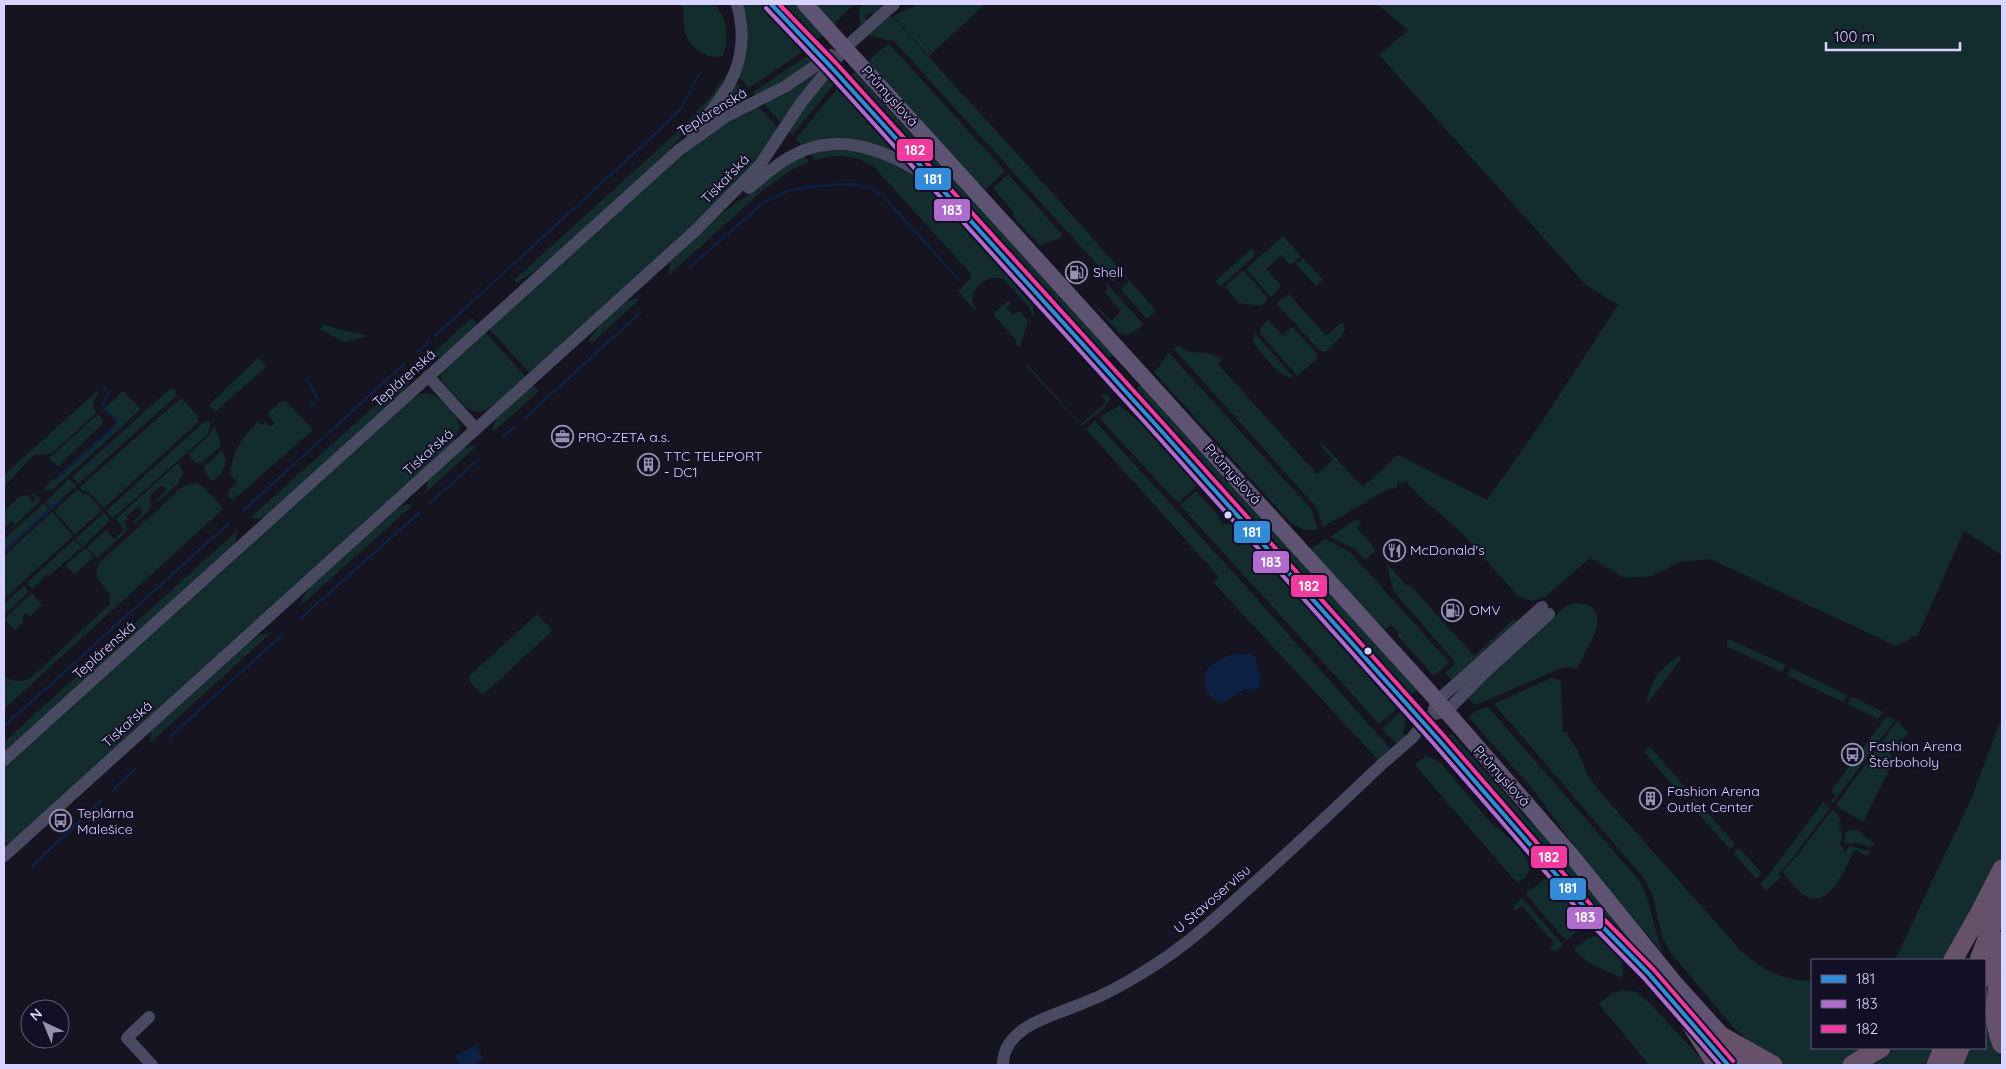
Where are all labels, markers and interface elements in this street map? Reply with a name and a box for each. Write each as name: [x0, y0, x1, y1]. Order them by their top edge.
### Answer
scale bar: [1826, 20, 1960, 52]
text: 100 m: [1834, 27, 1875, 46]
street label: Průmyslová: [858, 62, 922, 130]
street label: Teplárenská: [674, 84, 750, 140]
line badge: 182: [896, 138, 934, 162]
text: 182: [904, 141, 926, 159]
street label: Tiskařská: [697, 151, 753, 207]
line badge: 181: [914, 167, 952, 191]
text: 181: [924, 170, 942, 188]
line badge: 183: [933, 198, 971, 222]
text: 183: [942, 201, 962, 219]
fuel station icon: Shell: [1065, 260, 1089, 284]
place label: Shell: [1093, 263, 1123, 281]
street label: Teplárenská: [369, 345, 439, 411]
street label: Tiskařská: [399, 425, 457, 479]
office icon: PRO-ZETA a.s.: [550, 425, 574, 449]
place label: PRO-ZETA a.s.: [578, 428, 670, 446]
street label: Průmyslová: [1201, 440, 1265, 508]
place label: TTC TELEPORT - DC1: [664, 447, 763, 481]
building icon: TTC TELEPORT - DC1: [636, 452, 660, 476]
unlabelled marker: [1223, 510, 1233, 520]
line badge: 181: [1233, 520, 1271, 544]
text: 181: [1243, 523, 1261, 541]
restaurant icon: McDonald's: [1382, 538, 1406, 562]
place label: McDonald's: [1410, 541, 1485, 559]
line badge: 183: [1252, 550, 1290, 574]
text: 183: [1261, 553, 1281, 571]
line badge: 182: [1290, 574, 1328, 598]
text: 182: [1298, 577, 1320, 595]
fuel station icon: OMV: [1441, 598, 1465, 622]
place label: OMV: [1469, 601, 1501, 619]
street label: Teplárenská: [69, 617, 139, 683]
unlabelled marker: [1363, 646, 1373, 656]
street label: Tiskařská: [98, 697, 156, 751]
place label: Fashion Arena Štěrboholy: [1869, 737, 1962, 771]
street label: Průmyslová: [1470, 742, 1534, 810]
bus stop icon: Fashion Arena Štěrboholy: [1841, 742, 1865, 766]
place label: Fashion Arena Outlet Center: [1667, 782, 1760, 816]
building icon: Fashion Arena Outlet Center: [1639, 787, 1663, 811]
place label: Teplárna Malešice: [77, 804, 134, 838]
bus stop icon: Teplárna Malešice: [49, 809, 73, 833]
line badge: 182: [1530, 845, 1568, 869]
text: 182: [1538, 848, 1560, 866]
street label: U Stavoservisu: [1170, 861, 1254, 937]
line badge: 181: [1549, 877, 1587, 901]
text: 181: [1559, 879, 1577, 897]
line badge: 183: [1566, 906, 1604, 930]
text: 183: [1575, 908, 1595, 926]
legend: [1811, 959, 1986, 1049]
text: 181: [1856, 969, 1875, 988]
text: 183: [1856, 994, 1878, 1013]
north arrow: [20, 999, 70, 1049]
text: N: [26, 1005, 46, 1025]
text: 182: [1856, 1019, 1878, 1038]

